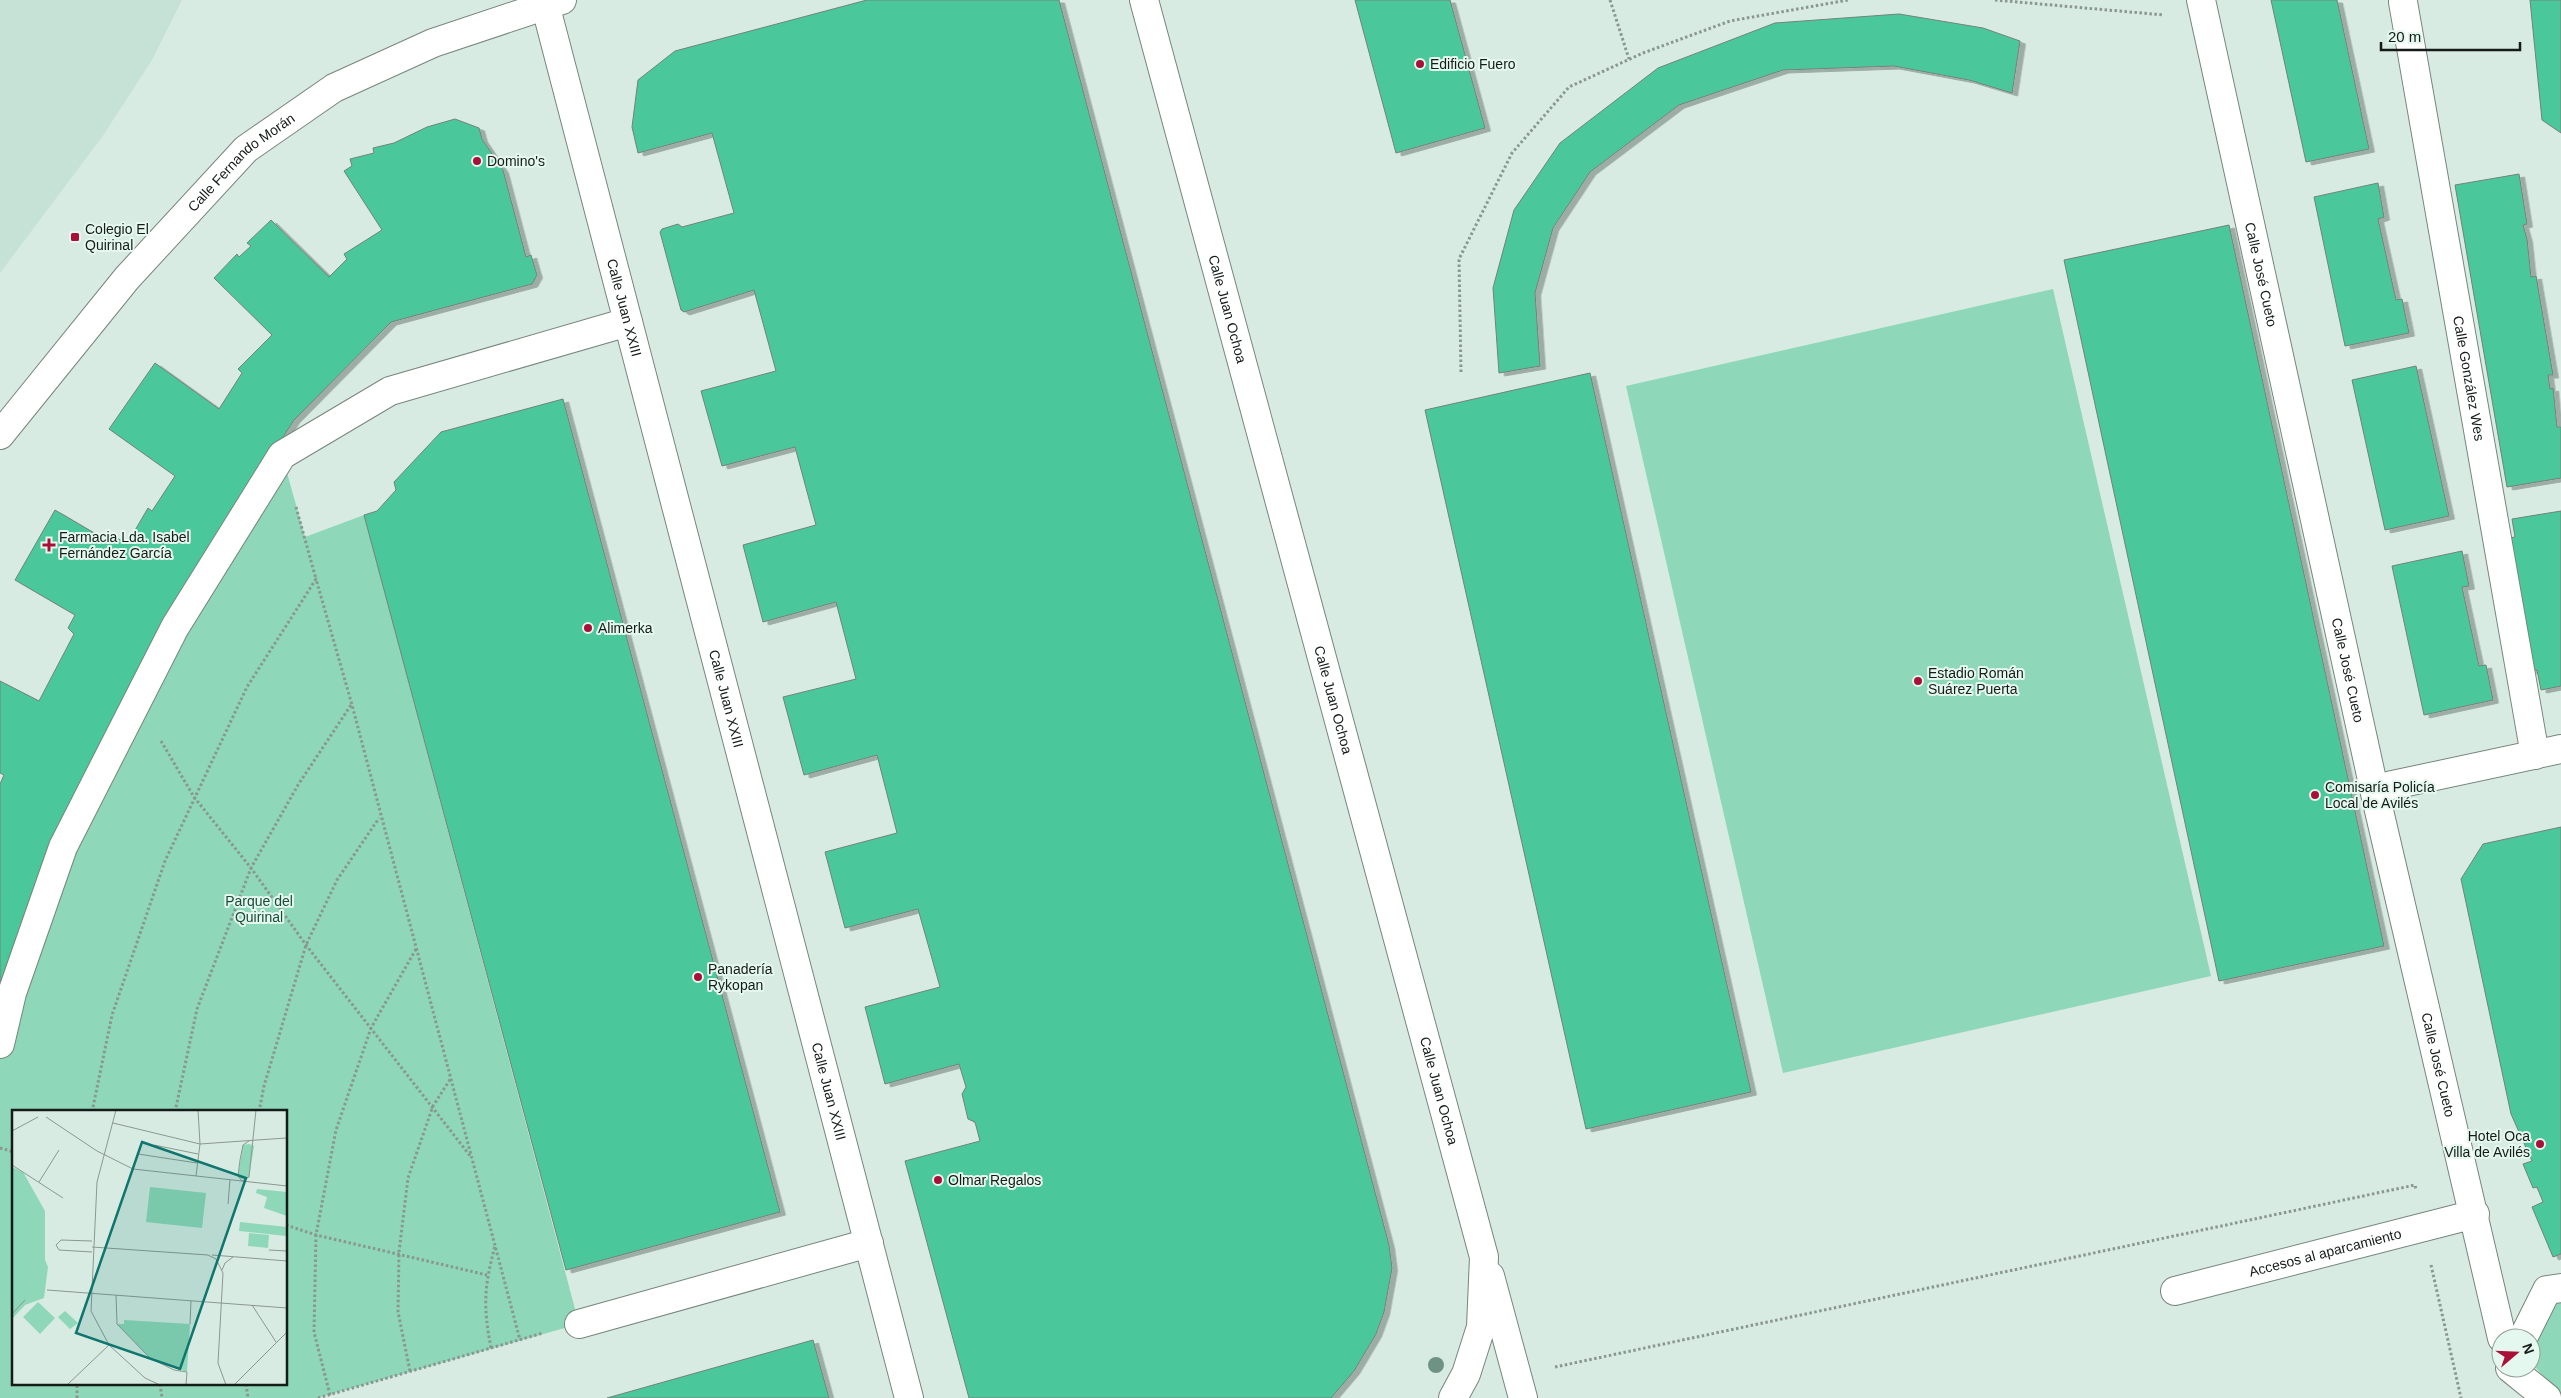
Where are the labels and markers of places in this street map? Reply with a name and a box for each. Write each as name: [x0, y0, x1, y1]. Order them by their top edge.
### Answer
place label: Edificio Fuero: [1430, 56, 1516, 72]
marker: Edificio Fuero: [1414, 58, 1426, 70]
place label: Domino's: [487, 153, 545, 169]
marker: Domino's: [471, 155, 483, 167]
place label: Colegio El Quirinal: [85, 221, 149, 253]
marker: Colegio El Quirinal: [69, 231, 81, 243]
place label: Farmacia Lda. Isabel Fernández García: [59, 529, 190, 561]
marker: Farmacia Lda. Isabel Fernández García: [43, 539, 55, 551]
place label: Alimerka: [598, 620, 653, 636]
marker: Alimerka: [582, 622, 594, 634]
place label: Estadio Román Suárez Puerta: [1928, 665, 2024, 697]
marker: Estadio Román Suárez Puerta: [1912, 675, 1924, 687]
place label: Comisaría Policía Local de Avilés: [2325, 779, 2435, 811]
marker: Comisaría Policía Local de Avilés: [2309, 789, 2321, 801]
place label: Panadería Rykopan: [708, 961, 773, 993]
marker: Panadería Rykopan: [692, 971, 704, 983]
place label: Hotel Oca Villa de Avilés: [2444, 1128, 2530, 1160]
marker: Hotel Oca Villa de Avilés: [2534, 1138, 2546, 1150]
place label: Olmar Regalos: [948, 1172, 1041, 1188]
marker: Olmar Regalos: [932, 1174, 944, 1186]

